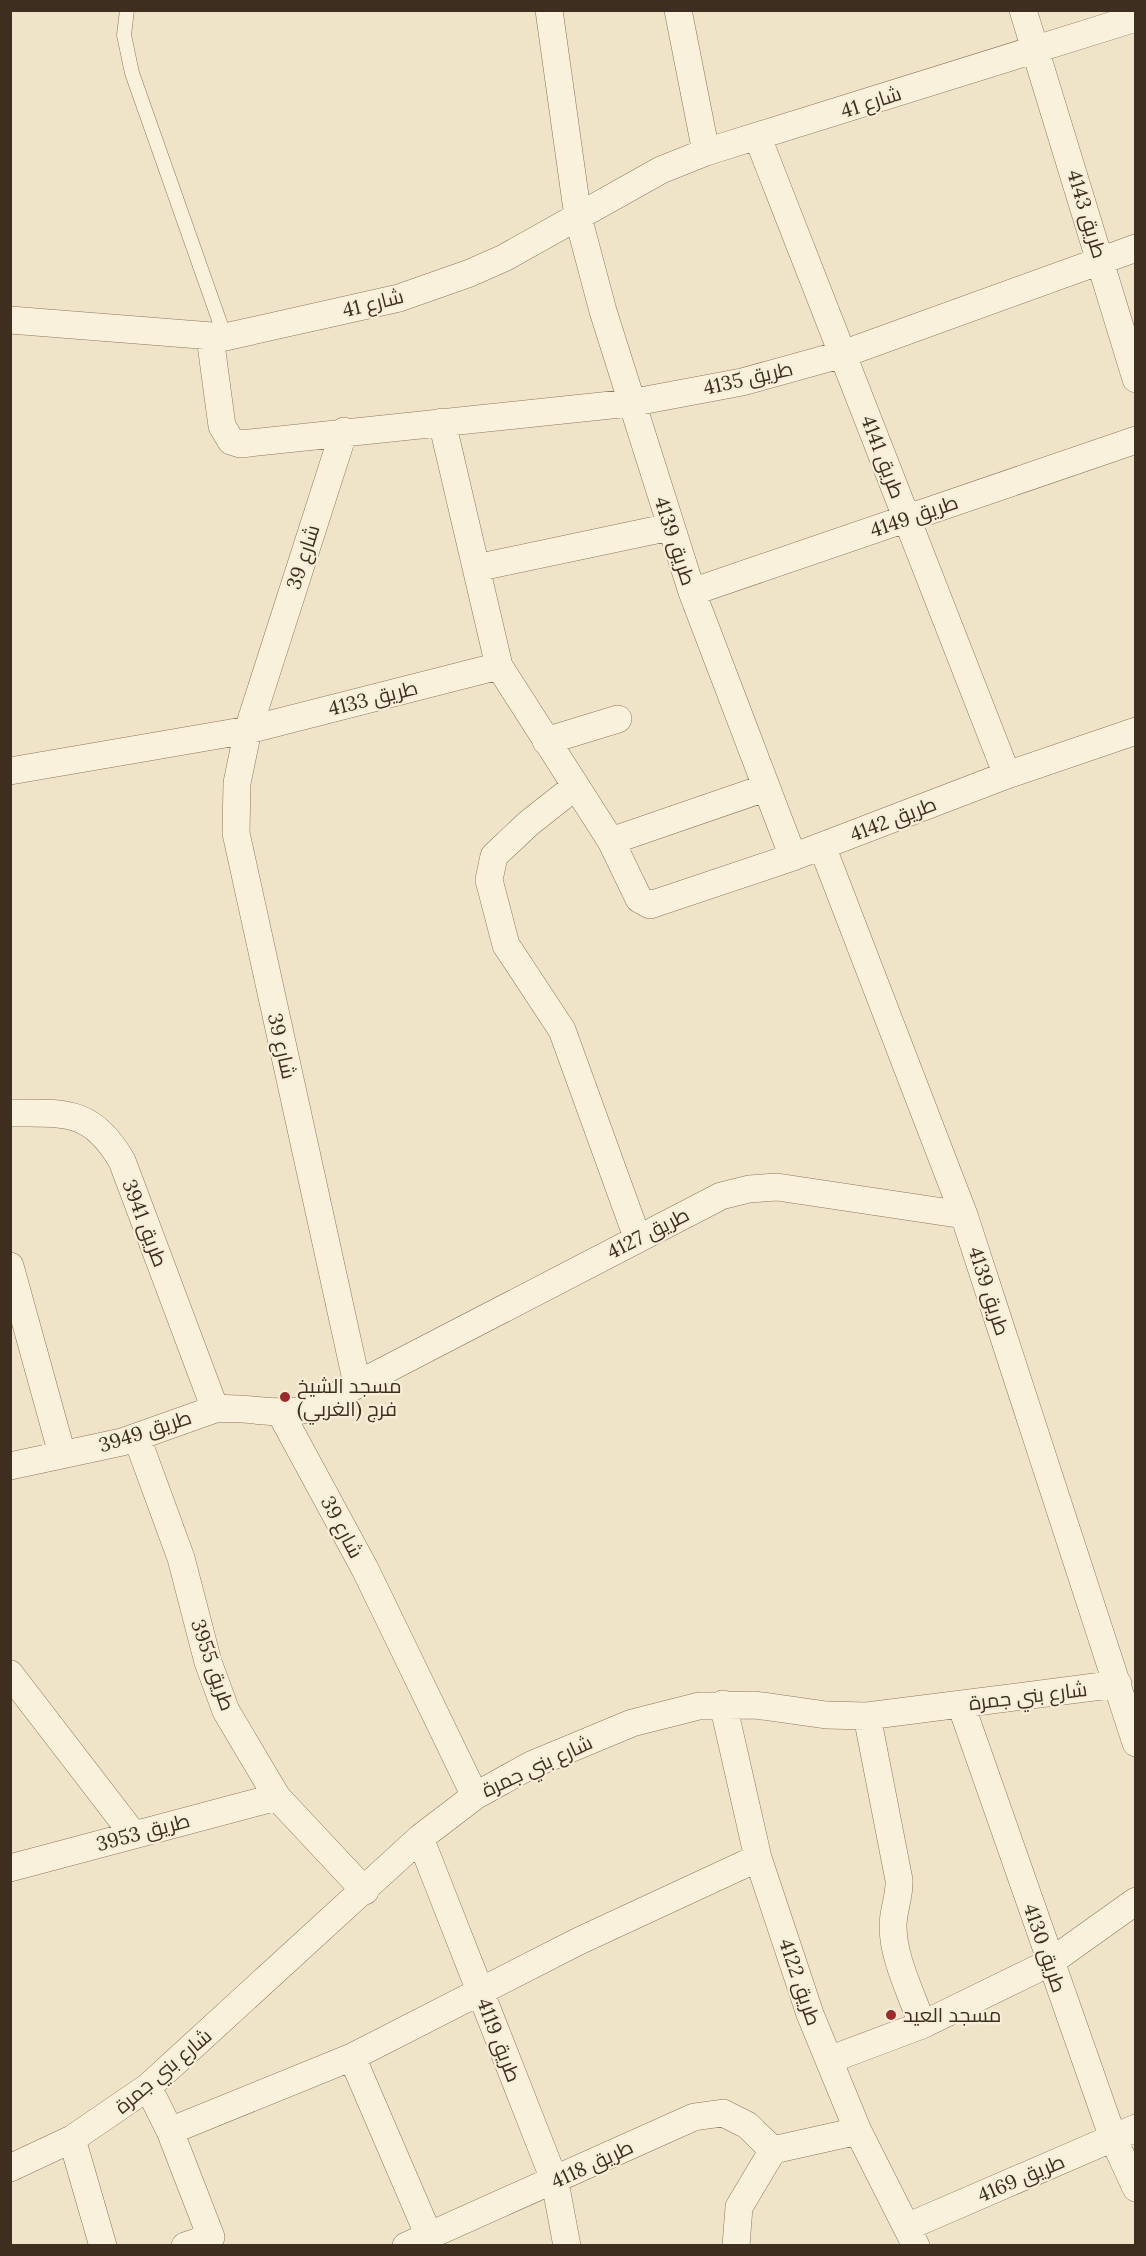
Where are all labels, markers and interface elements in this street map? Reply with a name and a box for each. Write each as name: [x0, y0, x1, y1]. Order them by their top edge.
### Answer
street label: شارع 41: [837, 80, 905, 125]
street label: طريق 4143: [1061, 167, 1113, 261]
street label: شارع 41: [340, 283, 407, 324]
street label: طريق 4135: [701, 355, 795, 401]
street label: طريق 4141: [855, 412, 911, 502]
street label: طريق 4149: [867, 489, 961, 543]
street label: طريق 4139: [648, 493, 702, 589]
street label: شارع 39: [280, 521, 327, 593]
street label: طريق 4133: [326, 674, 420, 722]
street label: طريق 4142: [846, 791, 940, 847]
street label: شارع 39: [261, 1011, 302, 1082]
street label: طريق 3941: [116, 1175, 174, 1271]
street label: طريق 4127: [602, 1201, 694, 1265]
street label: طريق 4139: [962, 1243, 1016, 1339]
place label: مسجد الشيخ فرج (الغربي): [297, 1373, 402, 1425]
marker: مسجد الشيخ فرج (الغربي): [278, 1390, 292, 1404]
street label: طريق 3949: [95, 1404, 195, 1458]
street label: شارع 39: [314, 1491, 369, 1563]
street label: طريق 3955: [185, 1616, 241, 1714]
street label: شارع بني جمرة: [967, 1676, 1089, 1719]
street label: شارع بني جمرة: [478, 1729, 598, 1806]
street label: طريق 3953: [93, 1807, 193, 1857]
street label: طريق 4130: [1018, 1900, 1072, 1996]
street label: طريق 4122: [773, 1935, 827, 2029]
street label: طريق 4119: [471, 1994, 527, 2086]
place label: مسجد العيد: [903, 2002, 1001, 2027]
marker: مسجد العيد: [884, 2008, 898, 2022]
street label: شارع بني جمرة: [109, 2023, 219, 2122]
street label: طريق 4118: [547, 2134, 637, 2194]
street label: طريق 4169: [973, 2148, 1069, 2208]

